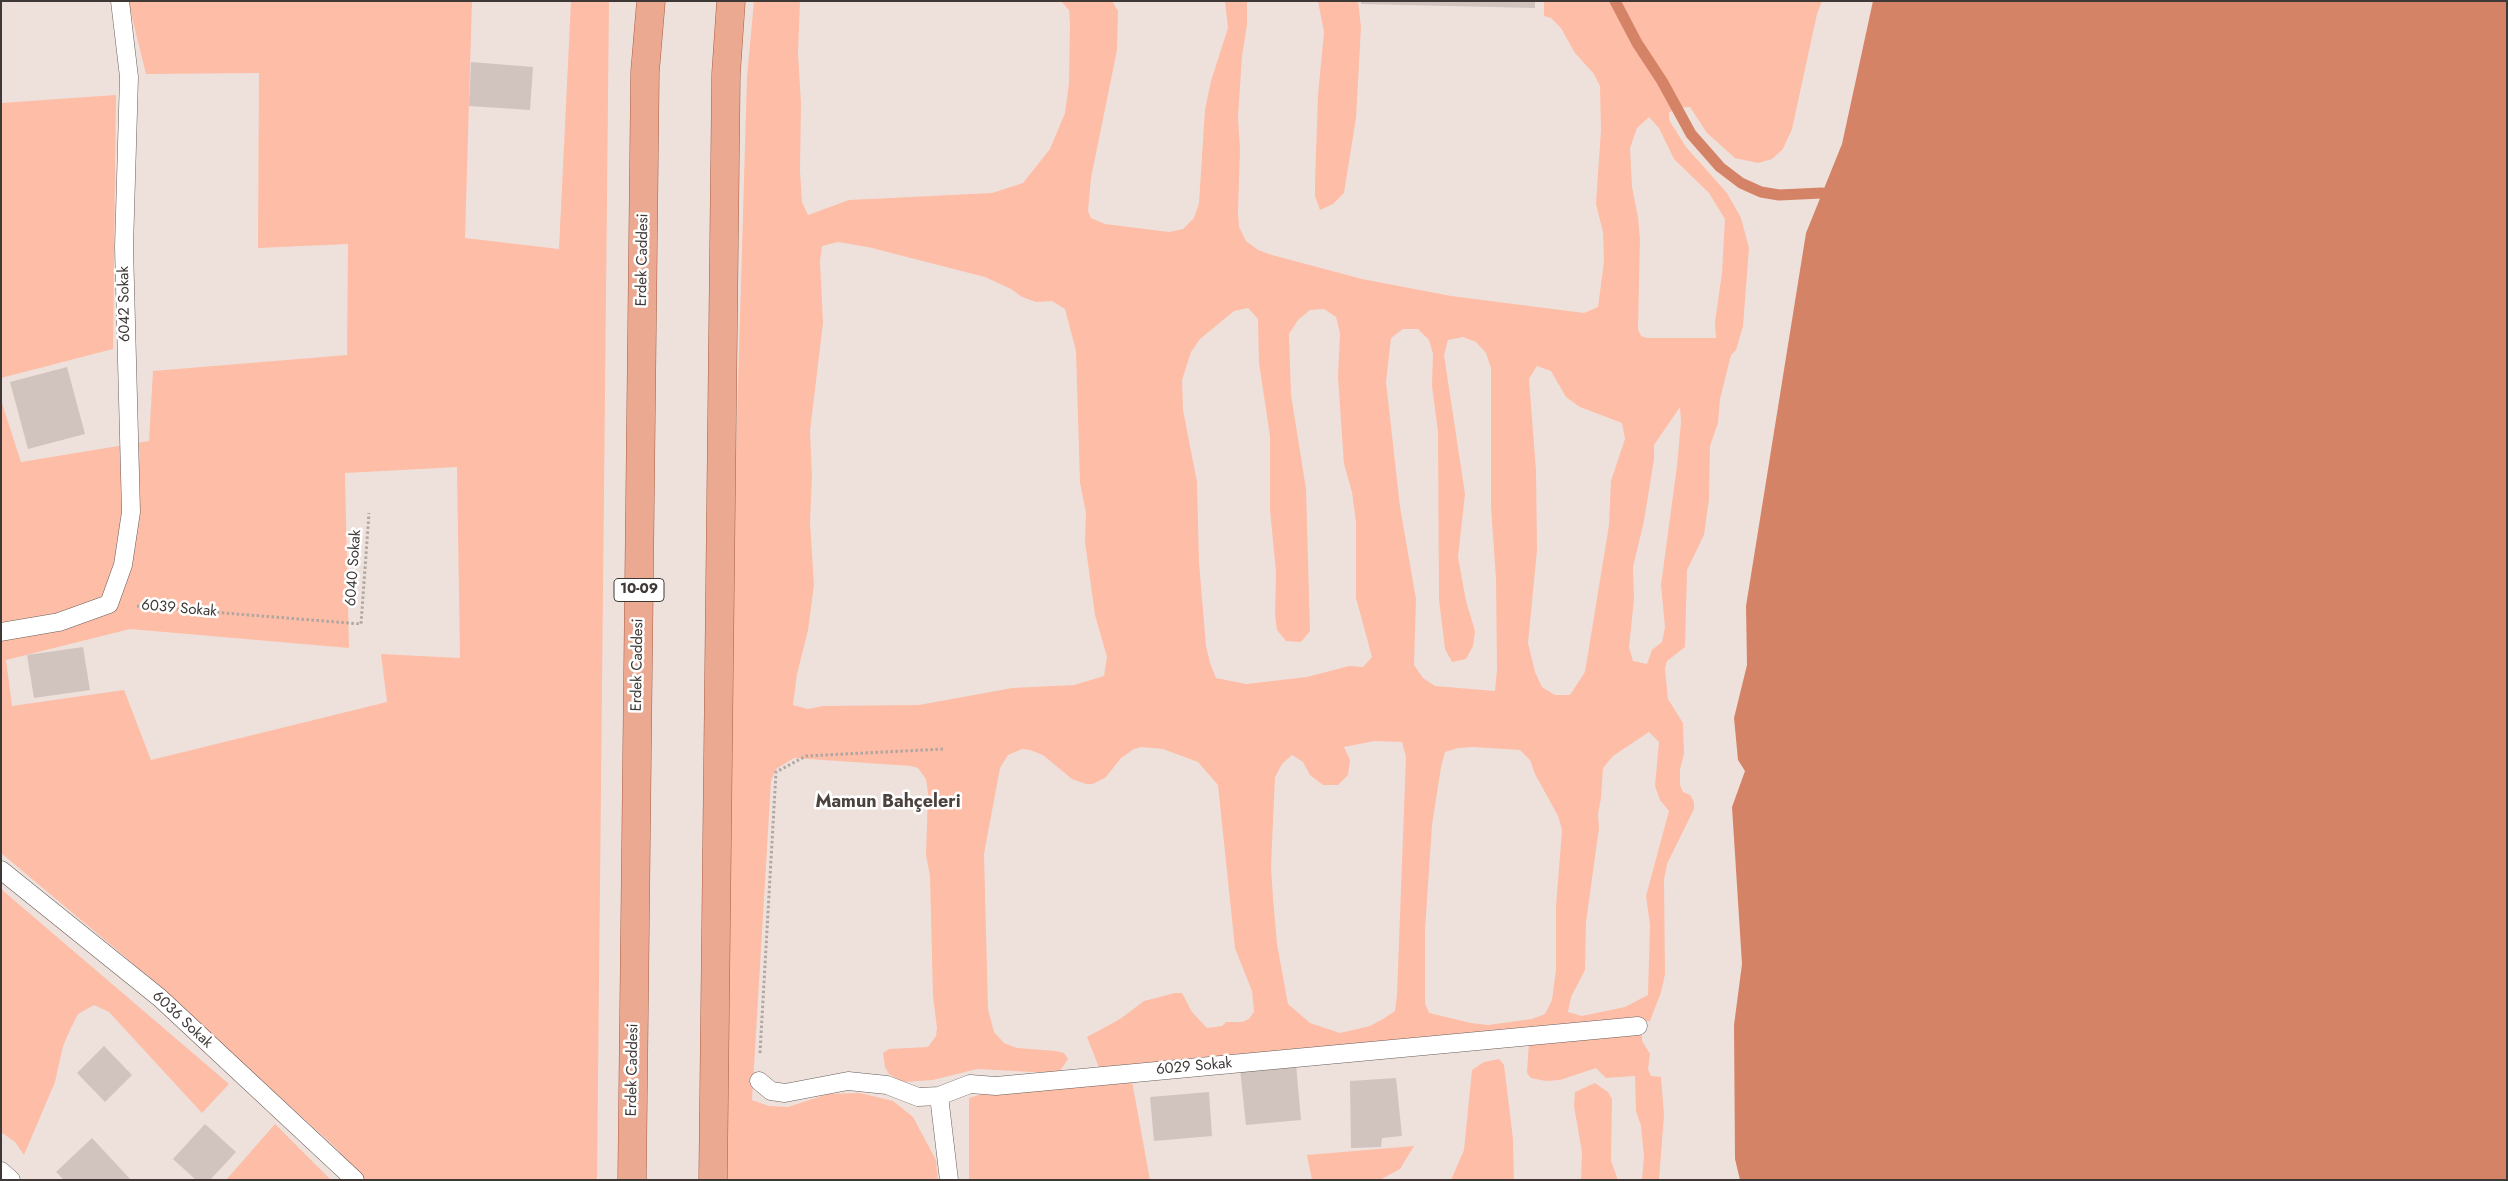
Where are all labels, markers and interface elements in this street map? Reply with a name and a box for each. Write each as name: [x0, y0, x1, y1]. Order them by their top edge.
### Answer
street label: Erdek Caddesi: [633, 213, 653, 307]
street label: 6042 Sokak: [115, 266, 135, 342]
street label: 6040 Sokak: [342, 529, 366, 607]
road number: 10-09: [614, 578, 664, 602]
street label: 6039 Sokak: [140, 597, 218, 621]
street label: Erdek Caddesi: [628, 618, 648, 712]
district label: Mamun Bahçeleri: [815, 792, 961, 814]
street label: 6036 Sokak: [148, 988, 216, 1052]
street label: Erdek Caddesi: [623, 1023, 643, 1117]
street label: 6029 Sokak: [1155, 1055, 1233, 1079]

